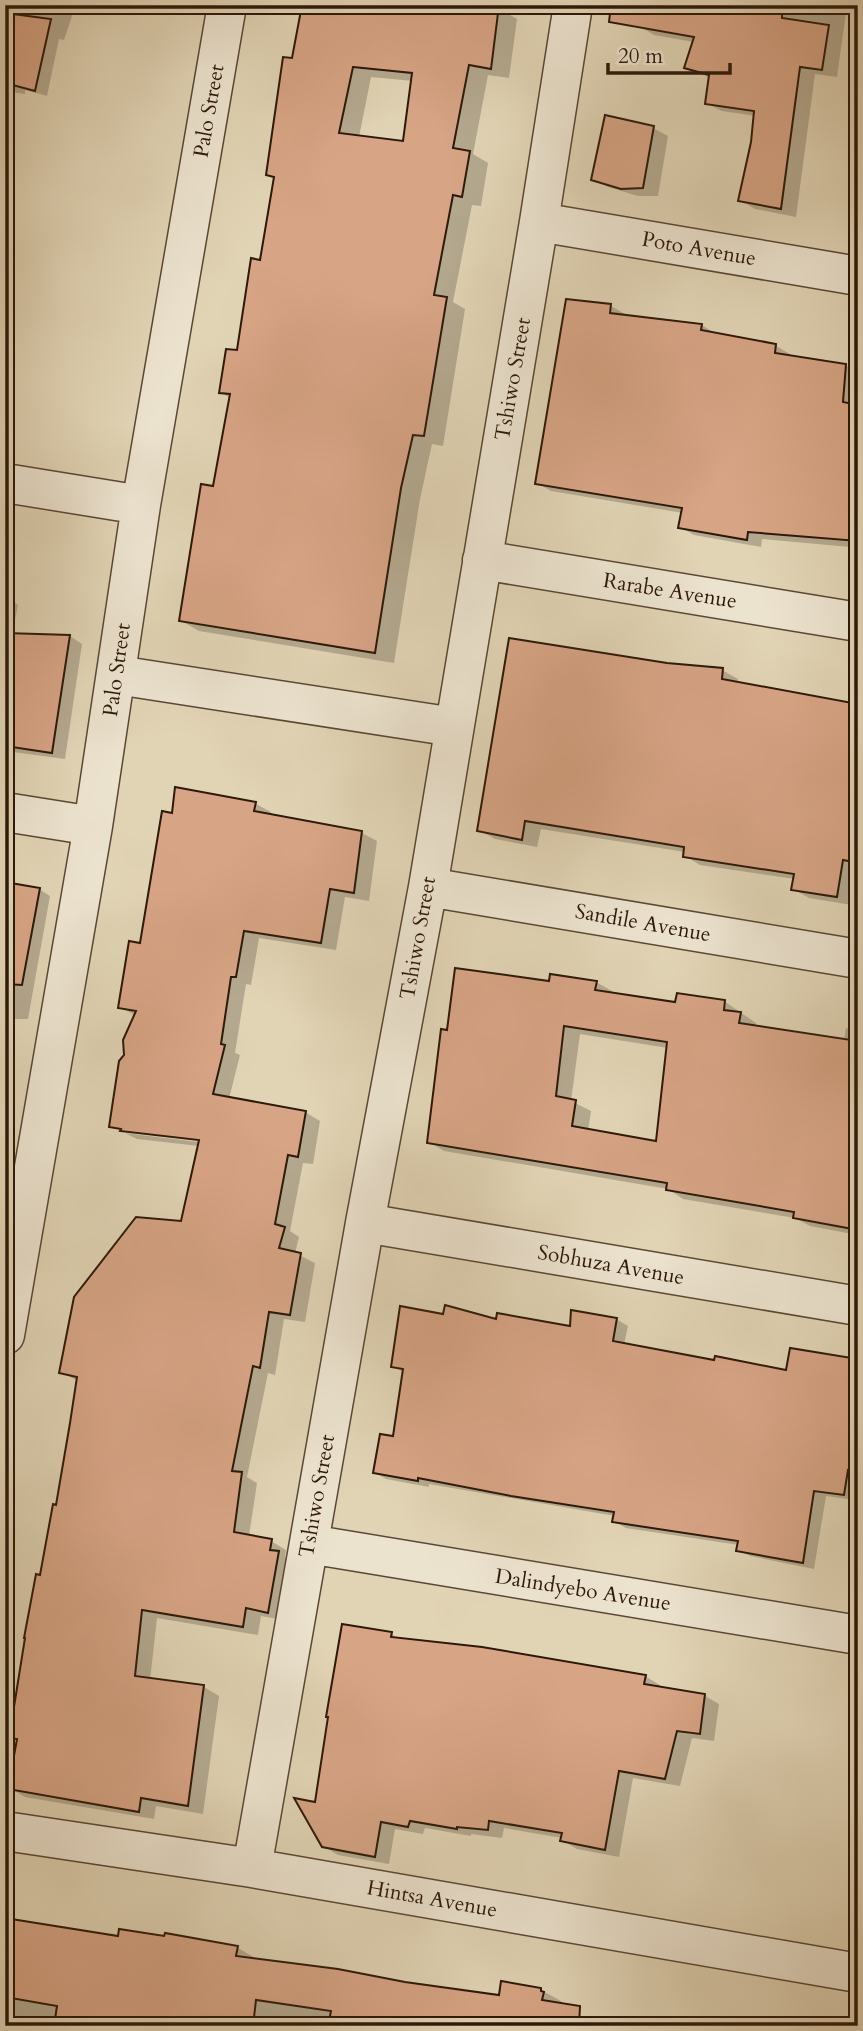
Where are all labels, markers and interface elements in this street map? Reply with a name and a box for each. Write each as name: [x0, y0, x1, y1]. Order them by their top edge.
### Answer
scale bar: [608, 32, 730, 76]
text: 20 m: [618, 42, 663, 71]
street label: Palo Street: [187, 62, 232, 160]
street label: Poto Avenue: [640, 225, 758, 273]
street label: Tshiwo Street: [488, 315, 538, 443]
street label: Rarabe Avenue: [601, 566, 739, 616]
street label: Palo Street: [96, 621, 138, 719]
street label: Tshiwo Street: [393, 874, 443, 1002]
street label: Sandile Avenue: [573, 897, 713, 949]
street label: Sobhuza Avenue: [535, 1238, 687, 1292]
street label: Tshiwo Street: [292, 1432, 342, 1560]
street label: Dalindyebo Avenue: [493, 1562, 673, 1618]
street label: Hintsa Avenue: [365, 1873, 499, 1925]

